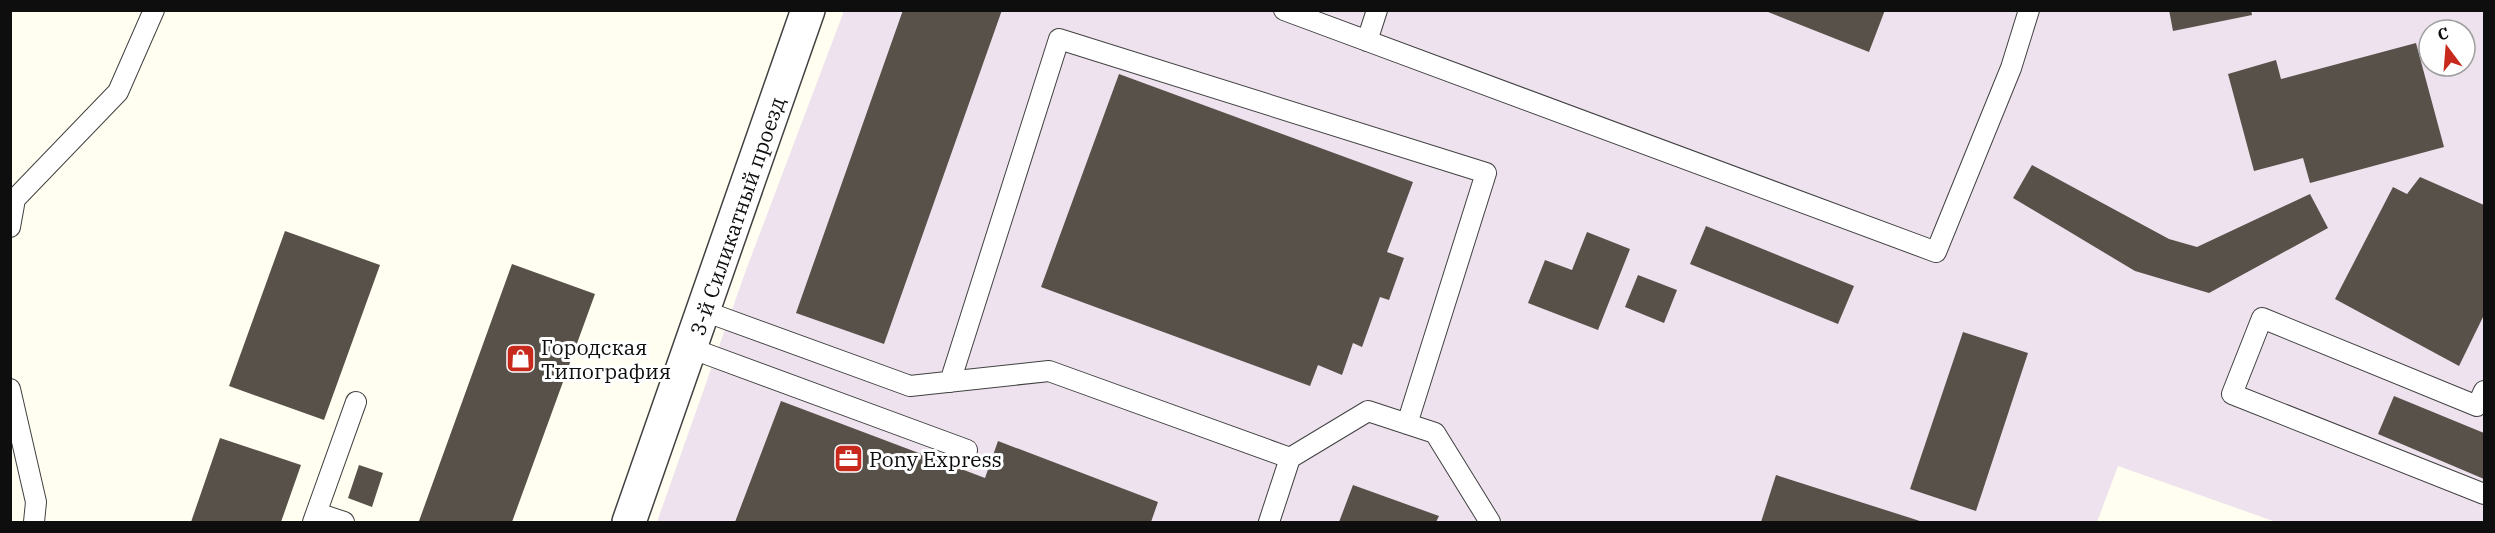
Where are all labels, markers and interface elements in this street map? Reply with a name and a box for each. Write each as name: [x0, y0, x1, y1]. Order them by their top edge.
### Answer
north arrow: [2417, 18, 2477, 78]
text: С: [2435, 23, 2451, 45]
street label: 3-й Силикатный проезд: [683, 93, 791, 339]
place label: Городская Типография: [541, 333, 671, 385]
shop icon: Городская Типография: [504, 343, 536, 375]
office icon: Pony Express: [832, 443, 864, 475]
place label: Pony Express: [869, 445, 1002, 473]

